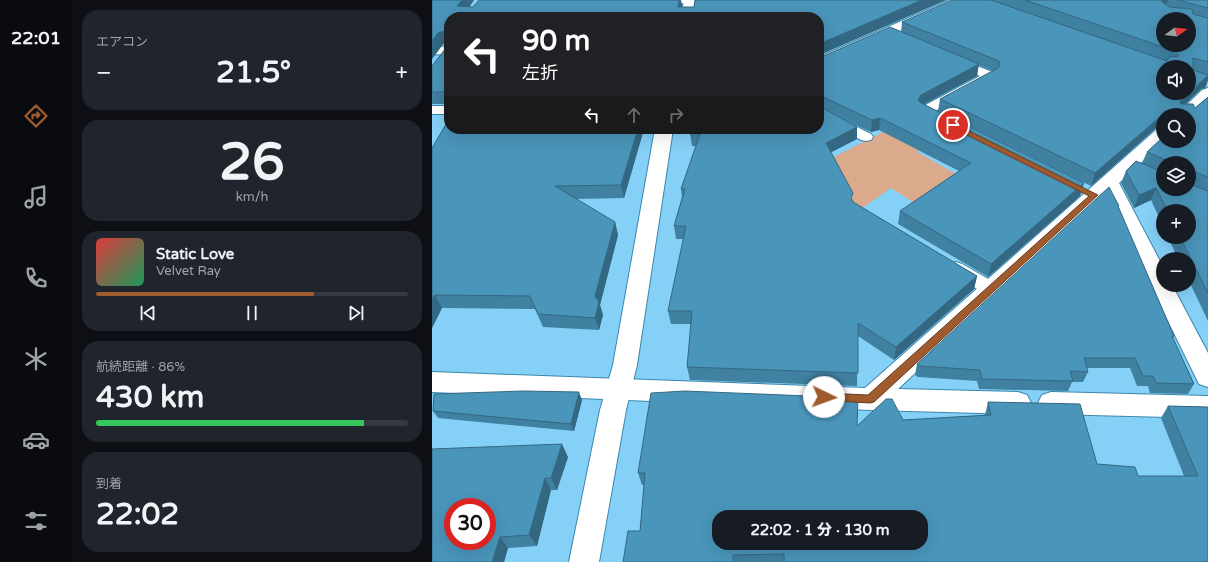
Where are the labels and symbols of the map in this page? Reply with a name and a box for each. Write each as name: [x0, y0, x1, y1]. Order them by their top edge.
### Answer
north arrow: [1156, 12, 1196, 52]
pin: [936, 108, 970, 142]
position arrow: [803, 376, 845, 418]
speed limit sign: 30: [444, 498, 496, 550]

